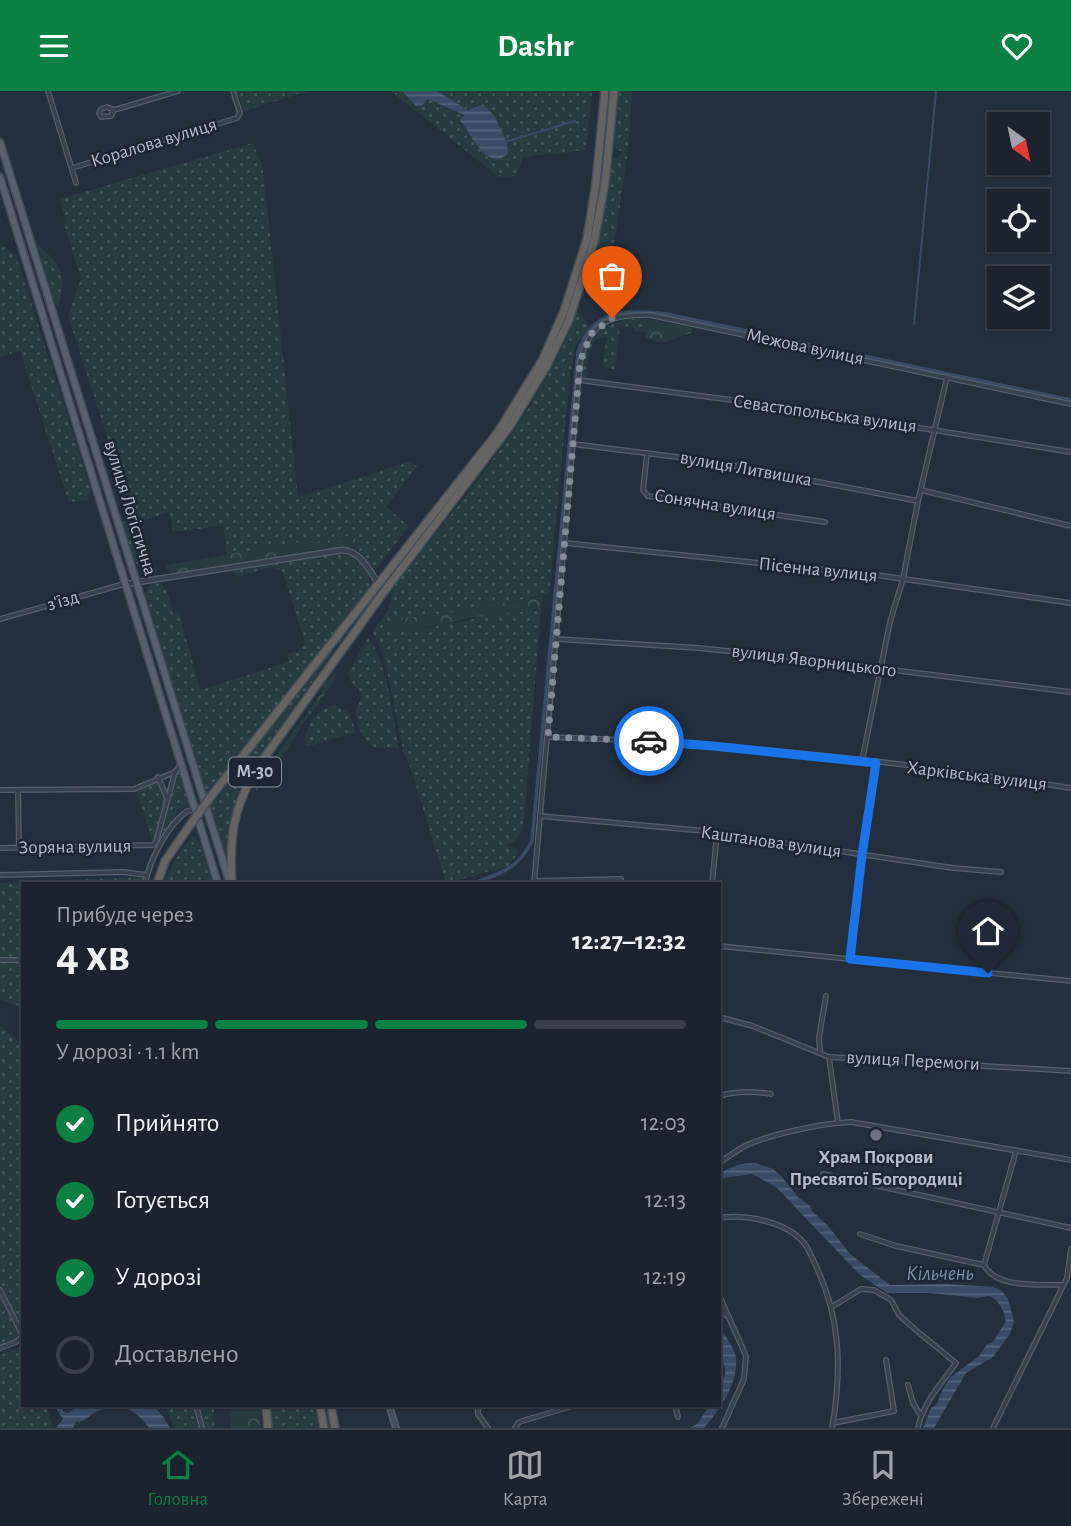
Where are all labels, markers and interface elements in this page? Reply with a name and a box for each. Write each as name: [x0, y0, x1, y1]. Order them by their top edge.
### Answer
icon: menu: [35, 27, 73, 65]
icon: heart: [998, 27, 1036, 65]
text: Dashr: [497, 30, 574, 62]
north arrow: [987, 112, 1050, 175]
map controls: [987, 112, 1050, 329]
street label: Коралова вулиця: [89, 115, 219, 171]
button: locate: [987, 189, 1050, 252]
pin: [582, 246, 642, 318]
icon: bag: [593, 257, 631, 295]
button: layers: [987, 266, 1050, 329]
street label: Межова вулиця: [745, 325, 865, 369]
street label: Севастопольська вулиця: [732, 392, 918, 436]
street label: вулиця Логістична: [100, 438, 160, 578]
street label: вулиця Литвишка: [678, 448, 814, 490]
street label: Сонячна вулиця: [653, 486, 777, 524]
street label: Пісенна вулиця: [758, 554, 878, 586]
street label: з'їзд: [45, 587, 81, 615]
street label: вулиця Яворницького: [730, 641, 898, 681]
courier: [614, 706, 684, 776]
icon: car: [630, 722, 668, 760]
road number: М-30: [229, 757, 281, 787]
street label: Харківська вулиця: [906, 758, 1048, 794]
street label: Каштанова вулиця: [700, 823, 842, 861]
street label: Зоряна вулиця: [18, 837, 132, 857]
pin: [958, 901, 1018, 973]
text: Прибуде через: [56, 904, 194, 927]
icon: home: [969, 912, 1007, 950]
text: 12:27–12:32: [572, 928, 686, 954]
text: 4 хв: [56, 933, 130, 979]
text: У дорозі · 1.1 km: [56, 1041, 199, 1064]
street label: вулиця Перемоги: [846, 1048, 980, 1074]
icon: check: [56, 1105, 94, 1143]
text: Прийнято: [115, 1110, 219, 1136]
text: 12:03: [641, 1112, 686, 1135]
marker: Храм Покрови Пресвятої Богородиці: [868, 1127, 884, 1143]
place label: Храм Покрови Пресвятої Богородиці: [789, 1148, 963, 1189]
icon: check: [56, 1182, 94, 1220]
text: Готується: [115, 1187, 210, 1213]
text: 12:13: [645, 1189, 686, 1212]
icon: check: [56, 1259, 94, 1297]
water label: Кільчень: [906, 1263, 974, 1284]
text: У дорозі: [115, 1264, 202, 1290]
text: 12:19: [644, 1266, 686, 1289]
text: Доставлено: [115, 1341, 239, 1367]
tab: Головна: [147, 1446, 208, 1511]
tab: Карта: [503, 1446, 547, 1511]
tab: Збережені: [842, 1446, 924, 1511]

